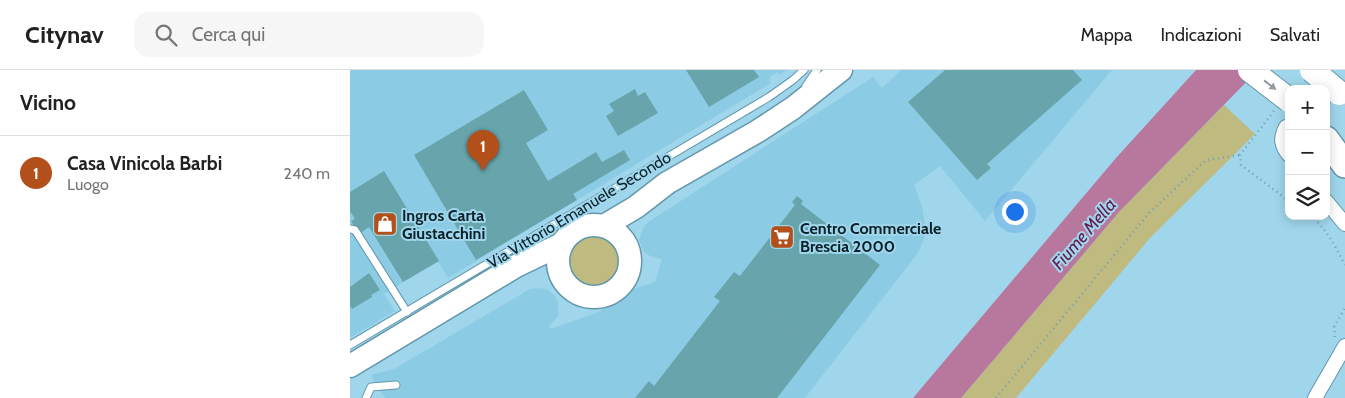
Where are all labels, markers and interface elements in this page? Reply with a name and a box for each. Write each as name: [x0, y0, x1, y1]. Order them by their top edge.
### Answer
search box: [134, 12, 484, 57]
text: Citynav: [25, 20, 104, 49]
icon: search: [152, 21, 180, 49]
text: Cerca qui: [192, 23, 265, 46]
text: Mappa: [1081, 24, 1132, 46]
text: Indicazioni: [1160, 24, 1242, 46]
text: Salvati: [1270, 24, 1320, 46]
one-way arrow: [1263, 80, 1276, 90]
map controls: [1285, 85, 1330, 220]
button: +: [1285, 85, 1330, 130]
text: Vicino: [20, 90, 76, 115]
pin: 1: [467, 130, 499, 171]
button: −: [1285, 130, 1330, 175]
street label: Via Vittorio Emanuele Secondo: [484, 147, 674, 272]
text: Casa Vinicola Barbi: [67, 152, 222, 175]
text: 1: [33, 164, 39, 183]
text: 240 m: [284, 164, 330, 183]
text: Luogo: [67, 175, 109, 194]
button: layers: [1285, 175, 1330, 220]
water label: Fiume Mella: [1047, 194, 1121, 274]
your location: [1002, 199, 1028, 225]
place label: Ingros Carta Giustacchini: [402, 206, 485, 243]
shop icon: Ingros Carta Giustacchini: [372, 211, 398, 237]
place label: Centro Commerciale Brescia 2000: [800, 219, 941, 256]
supermarket icon: Centro Commerciale Brescia 2000: [769, 224, 795, 250]

